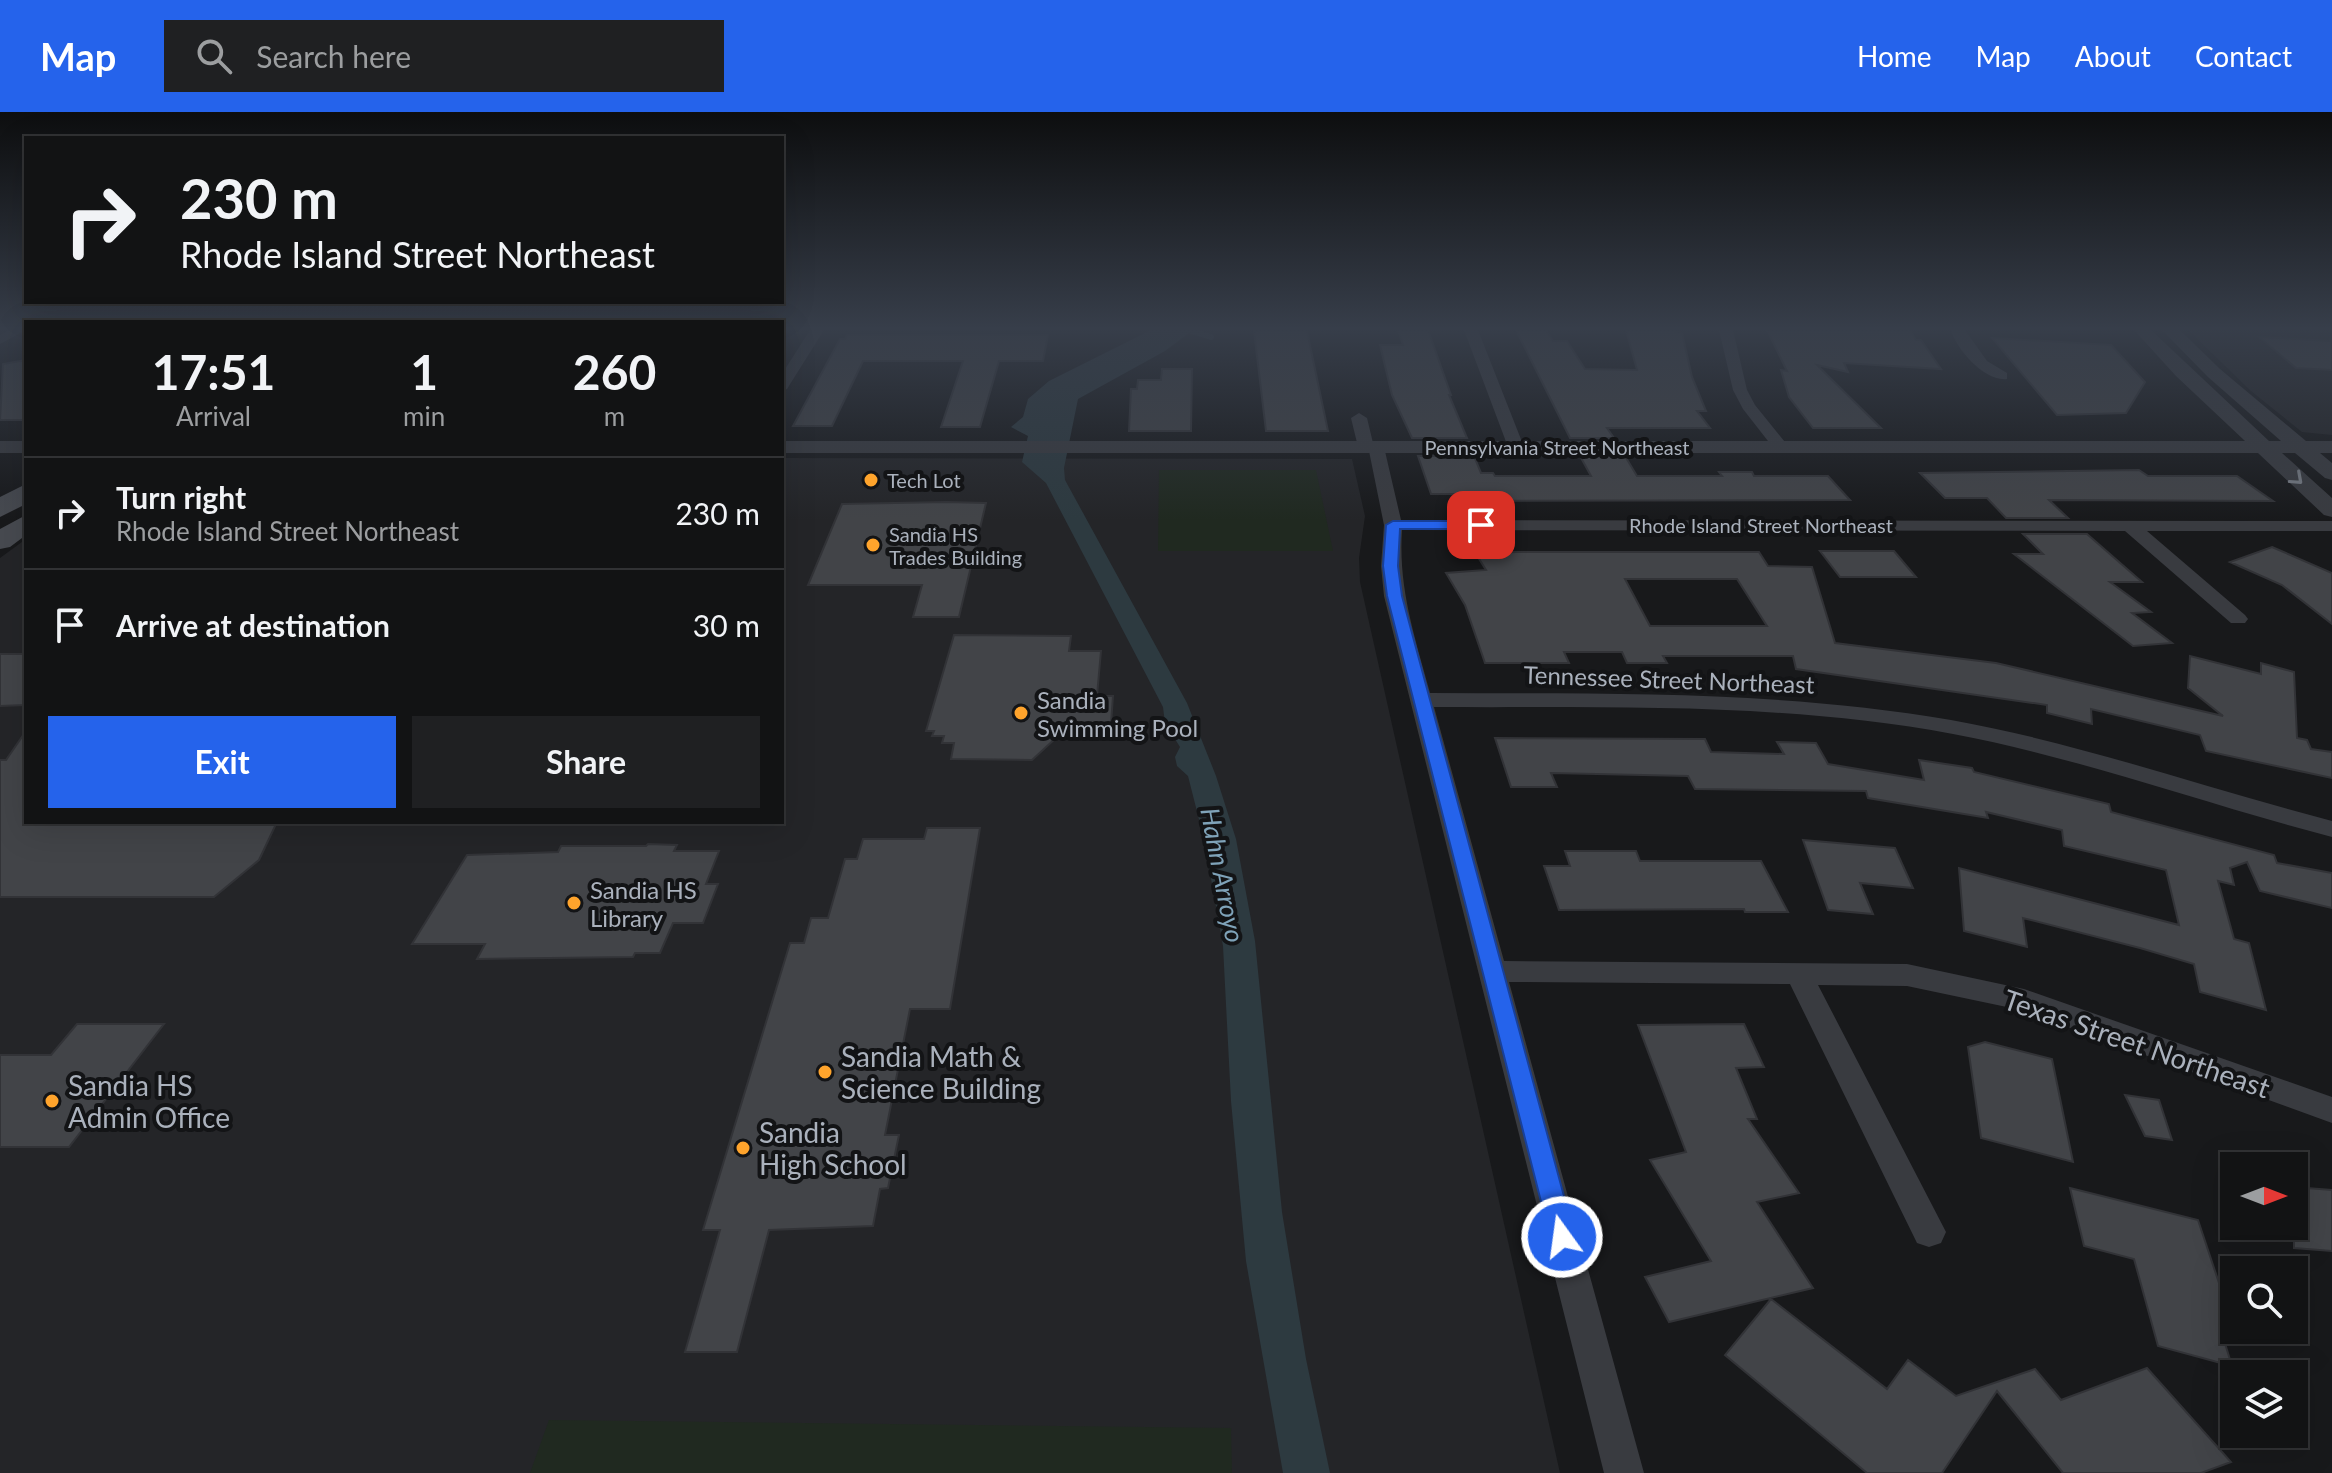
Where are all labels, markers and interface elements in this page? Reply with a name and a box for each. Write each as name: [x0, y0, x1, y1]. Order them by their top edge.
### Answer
search box: [164, 20, 724, 92]
text: Map: [40, 33, 116, 79]
icon: search: [192, 34, 236, 78]
text: Search here: [256, 38, 411, 74]
text: Home: [1857, 39, 1932, 73]
text: Map: [1976, 39, 2031, 73]
text: About: [2075, 39, 2151, 73]
text: Contact: [2195, 39, 2292, 73]
text: 230 m: [180, 164, 338, 231]
icon: right: [48, 168, 152, 272]
text: Rhode Island Street Northeast: [180, 232, 655, 276]
text: 17:51: [152, 343, 275, 400]
text: 1: [410, 343, 438, 400]
text: 260: [573, 343, 656, 400]
text: Arrival: [176, 400, 251, 432]
text: min: [403, 400, 445, 432]
text: m: [604, 400, 625, 432]
street label: Pennsylvania Street Northeast: [1425, 435, 1689, 459]
place label: Tech Lot: [887, 468, 961, 492]
one-way arrow: [2288, 469, 2303, 483]
marker: Tech Lot: [862, 471, 880, 489]
text: Turn right: [116, 479, 246, 515]
icon: right: [48, 491, 92, 535]
pin: [1447, 491, 1515, 559]
text: 230 m: [675, 495, 760, 531]
icon: arrive: [1459, 503, 1503, 547]
street label: Rhode Island Street Northeast: [1629, 513, 1893, 537]
text: Rhode Island Street Northeast: [116, 515, 459, 547]
place label: Sandia HS Trades Building: [889, 522, 1022, 569]
marker: Sandia HS Trades Building: [864, 536, 882, 554]
icon: arrive: [48, 603, 92, 647]
text: Arrive at destination: [116, 607, 390, 643]
text: 30 m: [693, 607, 760, 643]
street label: Tennessee Street Northeast: [1523, 659, 1815, 699]
place label: Sandia Swimming Pool: [1037, 685, 1198, 742]
marker: Sandia Swimming Pool: [1012, 704, 1030, 722]
button: Exit: [48, 716, 396, 808]
button: Share: [412, 716, 760, 808]
water label: Hahn Arroyo: [1194, 805, 1252, 945]
place label: Sandia HS Library: [590, 875, 697, 932]
marker: Sandia HS Library: [565, 894, 583, 912]
street label: Texas Street Northeast: [1999, 981, 2275, 1105]
place label: Sandia Math & Science Building: [841, 1039, 1041, 1105]
marker: Sandia Math & Science Building: [816, 1063, 834, 1081]
place label: Sandia HS Admin Office: [68, 1068, 230, 1134]
marker: Sandia HS Admin Office: [43, 1092, 61, 1110]
place label: Sandia High School: [759, 1115, 907, 1181]
marker: Sandia High School: [734, 1139, 752, 1157]
north arrow: [2220, 1152, 2308, 1240]
map controls: [2220, 1152, 2308, 1448]
position arrow: [1520, 1195, 1604, 1279]
button: search: [2220, 1256, 2308, 1344]
button: layers: [2220, 1360, 2308, 1448]

